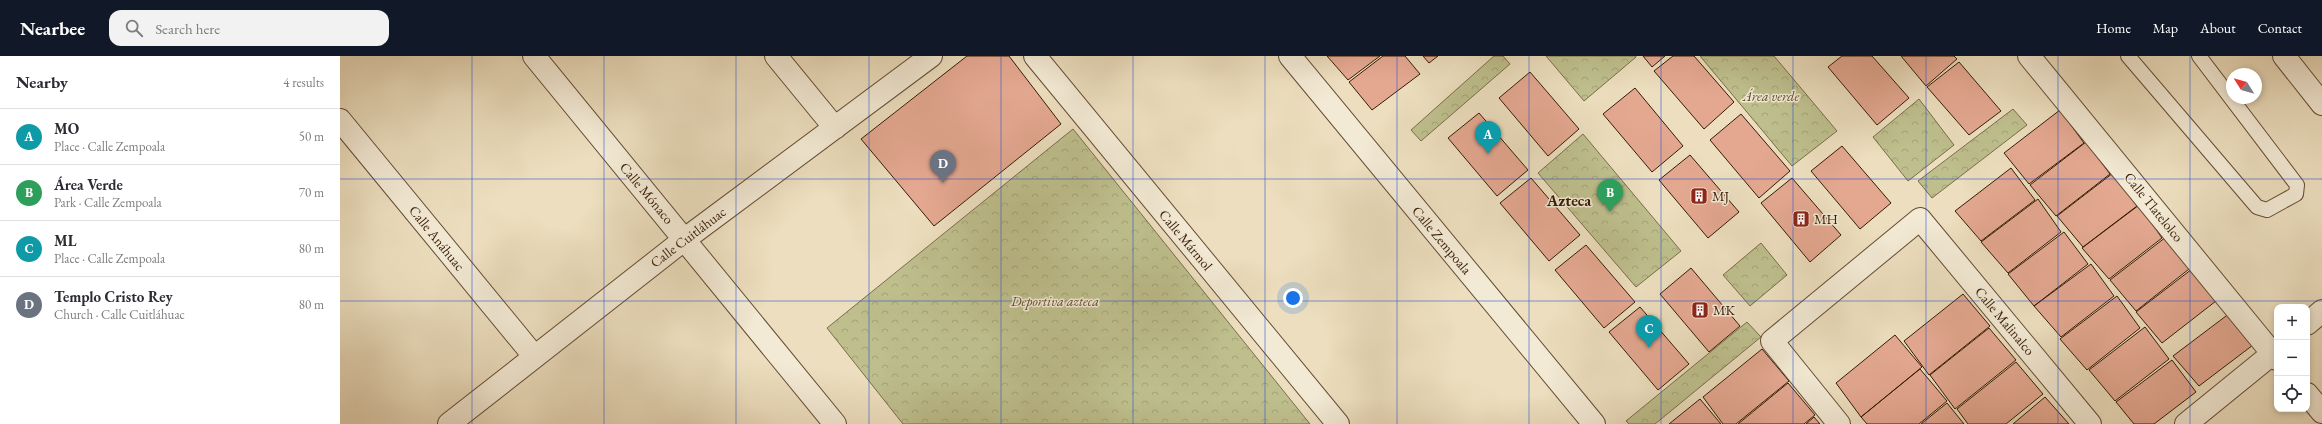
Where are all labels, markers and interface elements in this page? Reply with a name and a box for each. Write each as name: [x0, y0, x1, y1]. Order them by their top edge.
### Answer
search box: [109, 10, 389, 46]
text: Nearbee: [20, 16, 85, 41]
icon: search: [123, 17, 145, 39]
text: Search here: [155, 19, 220, 38]
text: Home: [2096, 19, 2131, 37]
text: Map: [2153, 19, 2178, 37]
text: About: [2200, 19, 2236, 37]
text: Contact: [2258, 19, 2302, 37]
north arrow: [2226, 68, 2262, 104]
text: Nearby: [16, 71, 68, 93]
text: 4 results: [283, 74, 324, 91]
park label: Área verde: [1742, 87, 1799, 105]
text: MO: [54, 119, 79, 138]
pin: A: [1475, 121, 1501, 154]
text: A: [24, 128, 34, 145]
text: 50 m: [299, 128, 324, 145]
text: Place · Calle Zempoala: [54, 138, 165, 155]
pin: D: [930, 150, 956, 183]
street label: Calle Mónaco: [616, 158, 678, 228]
street label: Calle Tlatelolco: [2120, 169, 2188, 246]
text: Área Verde: [54, 175, 123, 194]
pin: B: [1597, 179, 1623, 212]
text: B: [25, 184, 33, 201]
text: 70 m: [299, 184, 324, 201]
building icon: MJ: [1689, 186, 1709, 206]
place label: MJ: [1712, 187, 1730, 205]
district label: Azteca: [1546, 190, 1592, 211]
text: Park · Calle Zempoala: [54, 194, 162, 211]
street label: Calle Anáhuac: [405, 202, 469, 275]
street label: Calle Cuitláhuac: [646, 202, 730, 271]
street label: Calle Zempoala: [1408, 202, 1476, 278]
street label: Calle Mármol: [1155, 206, 1217, 275]
building icon: MH: [1791, 209, 1811, 229]
place label: MH: [1814, 210, 1838, 228]
text: ML: [54, 231, 77, 250]
text: C: [24, 240, 34, 257]
text: 80 m: [299, 240, 324, 257]
text: Place · Calle Zempoala: [54, 250, 165, 267]
street label: Calle Malinalco: [1971, 283, 2039, 359]
text: Templo Cristo Rey: [54, 287, 173, 306]
your location: [1283, 288, 1303, 308]
park label: Deportiva azteca: [1010, 292, 1099, 310]
text: D: [24, 296, 34, 313]
text: 80 m: [299, 296, 324, 313]
building icon: MK: [1690, 300, 1710, 320]
place label: MK: [1713, 301, 1736, 319]
map controls: [2274, 304, 2310, 412]
button: +: [2274, 304, 2310, 340]
text: Church · Calle Cuitláhuac: [54, 306, 185, 323]
pin: C: [1636, 315, 1662, 348]
button: −: [2274, 340, 2310, 376]
button: locate: [2274, 376, 2310, 412]

